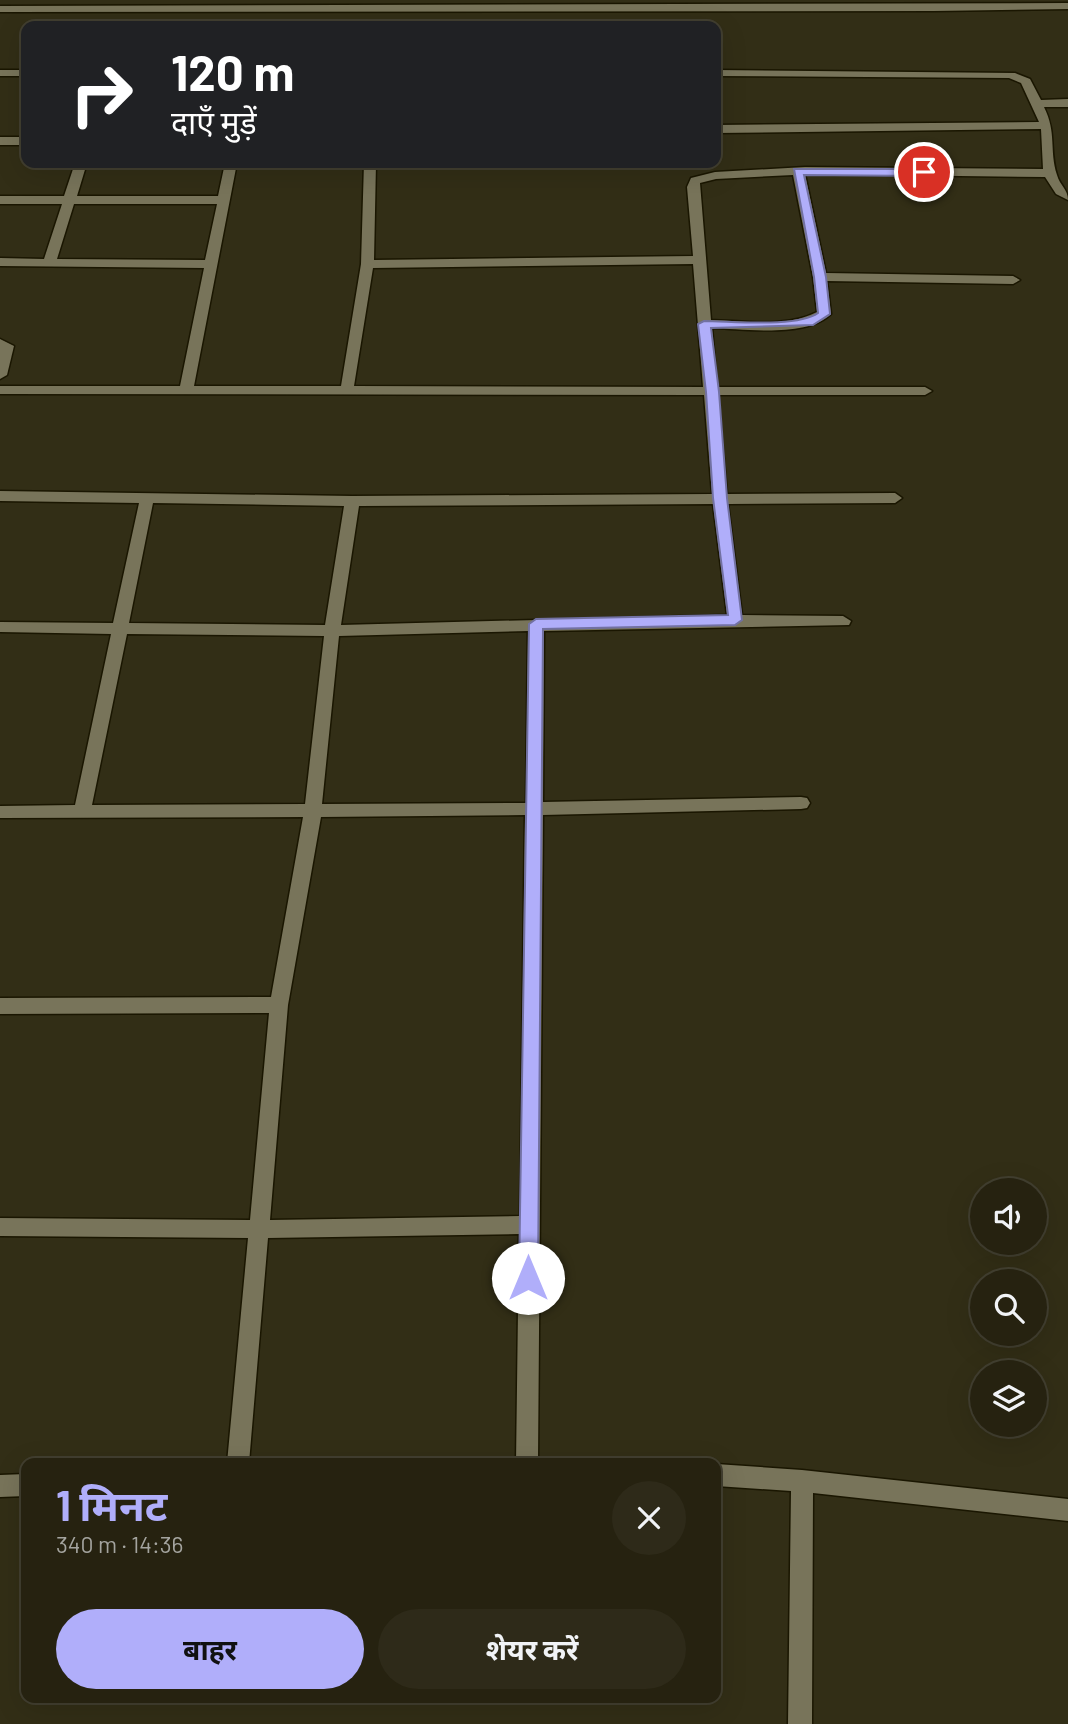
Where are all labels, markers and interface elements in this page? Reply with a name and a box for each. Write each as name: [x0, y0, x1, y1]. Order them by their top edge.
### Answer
text: 120 m: [171, 42, 294, 101]
icon: right: [56, 49, 147, 140]
text: दाएँ मुड़ें: [171, 102, 257, 140]
pin: [894, 142, 954, 202]
icon: arrive: [905, 153, 943, 191]
map controls: [970, 1178, 1047, 1437]
button: sound: [970, 1178, 1047, 1255]
position arrow: [491, 1241, 565, 1315]
button: search: [970, 1269, 1047, 1346]
button: layers: [970, 1360, 1047, 1437]
text: 1 मिनट: [56, 1479, 167, 1529]
button: close: [612, 1481, 686, 1555]
text: 340 m · 14:36: [56, 1530, 183, 1558]
button: बाहर: [56, 1609, 364, 1689]
button: शेयर करें: [378, 1609, 686, 1689]

